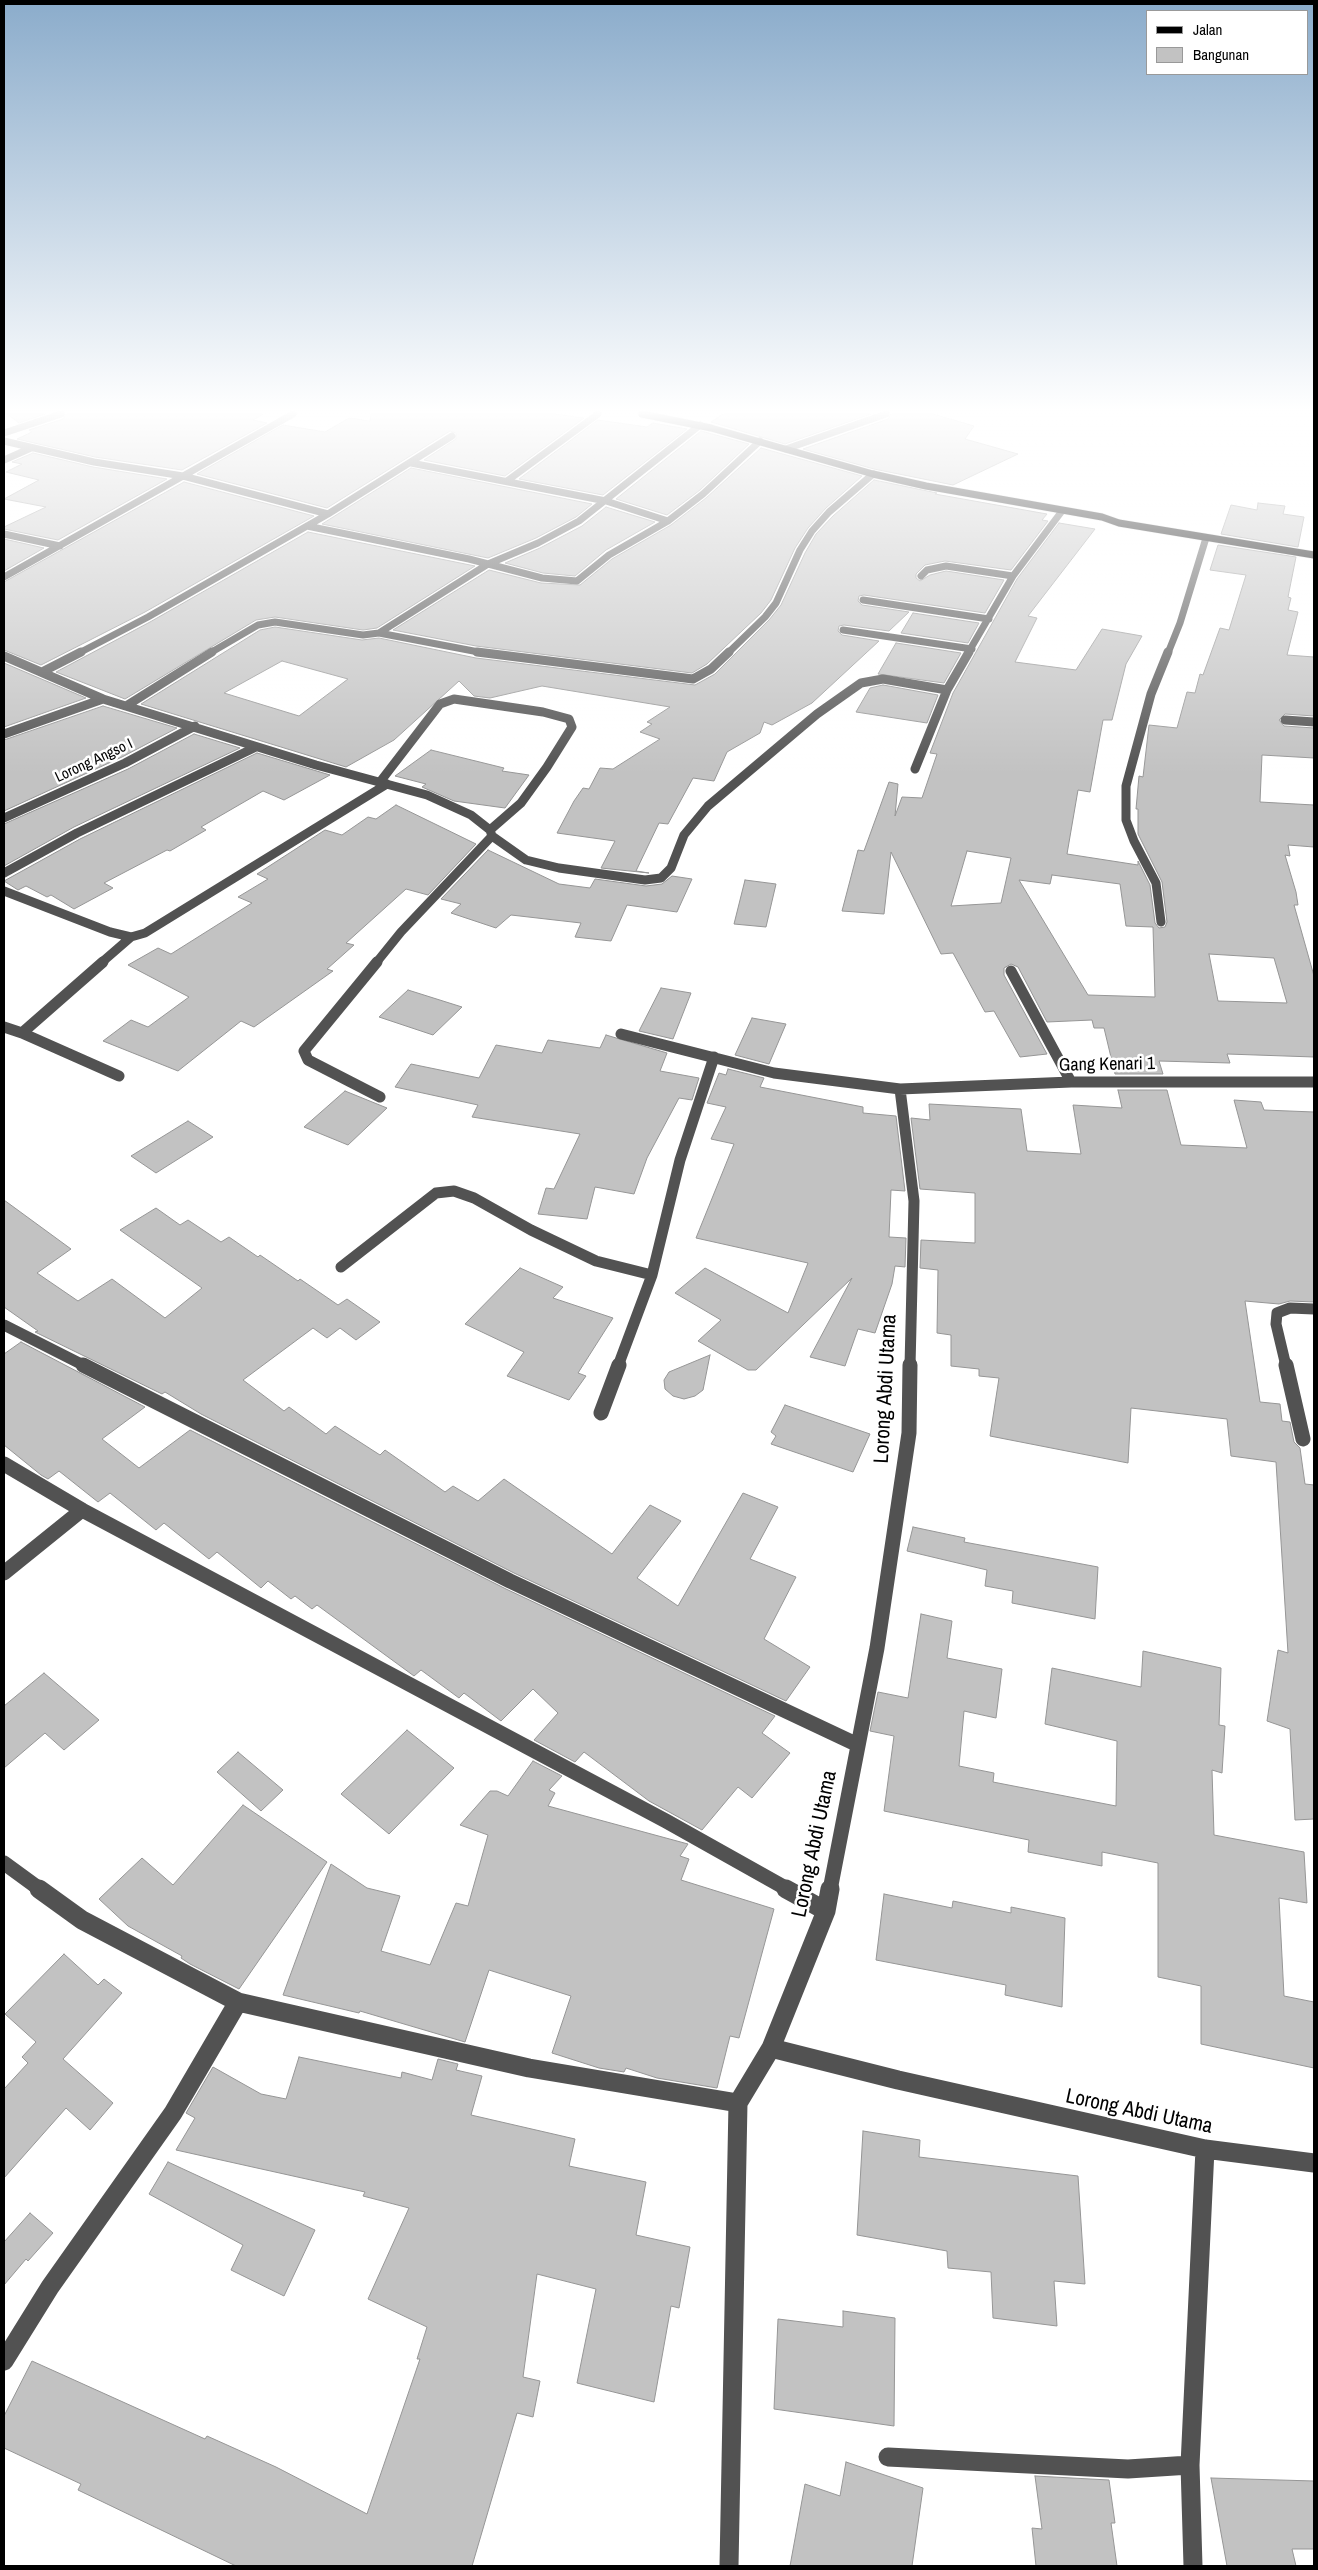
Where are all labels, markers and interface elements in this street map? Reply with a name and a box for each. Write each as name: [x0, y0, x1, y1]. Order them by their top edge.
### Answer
legend: [1146, 10, 1308, 75]
text: Jalan: [1193, 19, 1222, 40]
text: Bangunan: [1193, 44, 1249, 65]
street label: Lorong Angso I: [52, 735, 136, 787]
street label: Gang Kenari 1: [1059, 1053, 1155, 1077]
street label: Lorong Abdi Utama: [870, 1314, 902, 1464]
street label: Lorong Abdi Utama: [787, 1768, 843, 1920]
street label: Lorong Abdi Utama: [1063, 2084, 1215, 2140]

